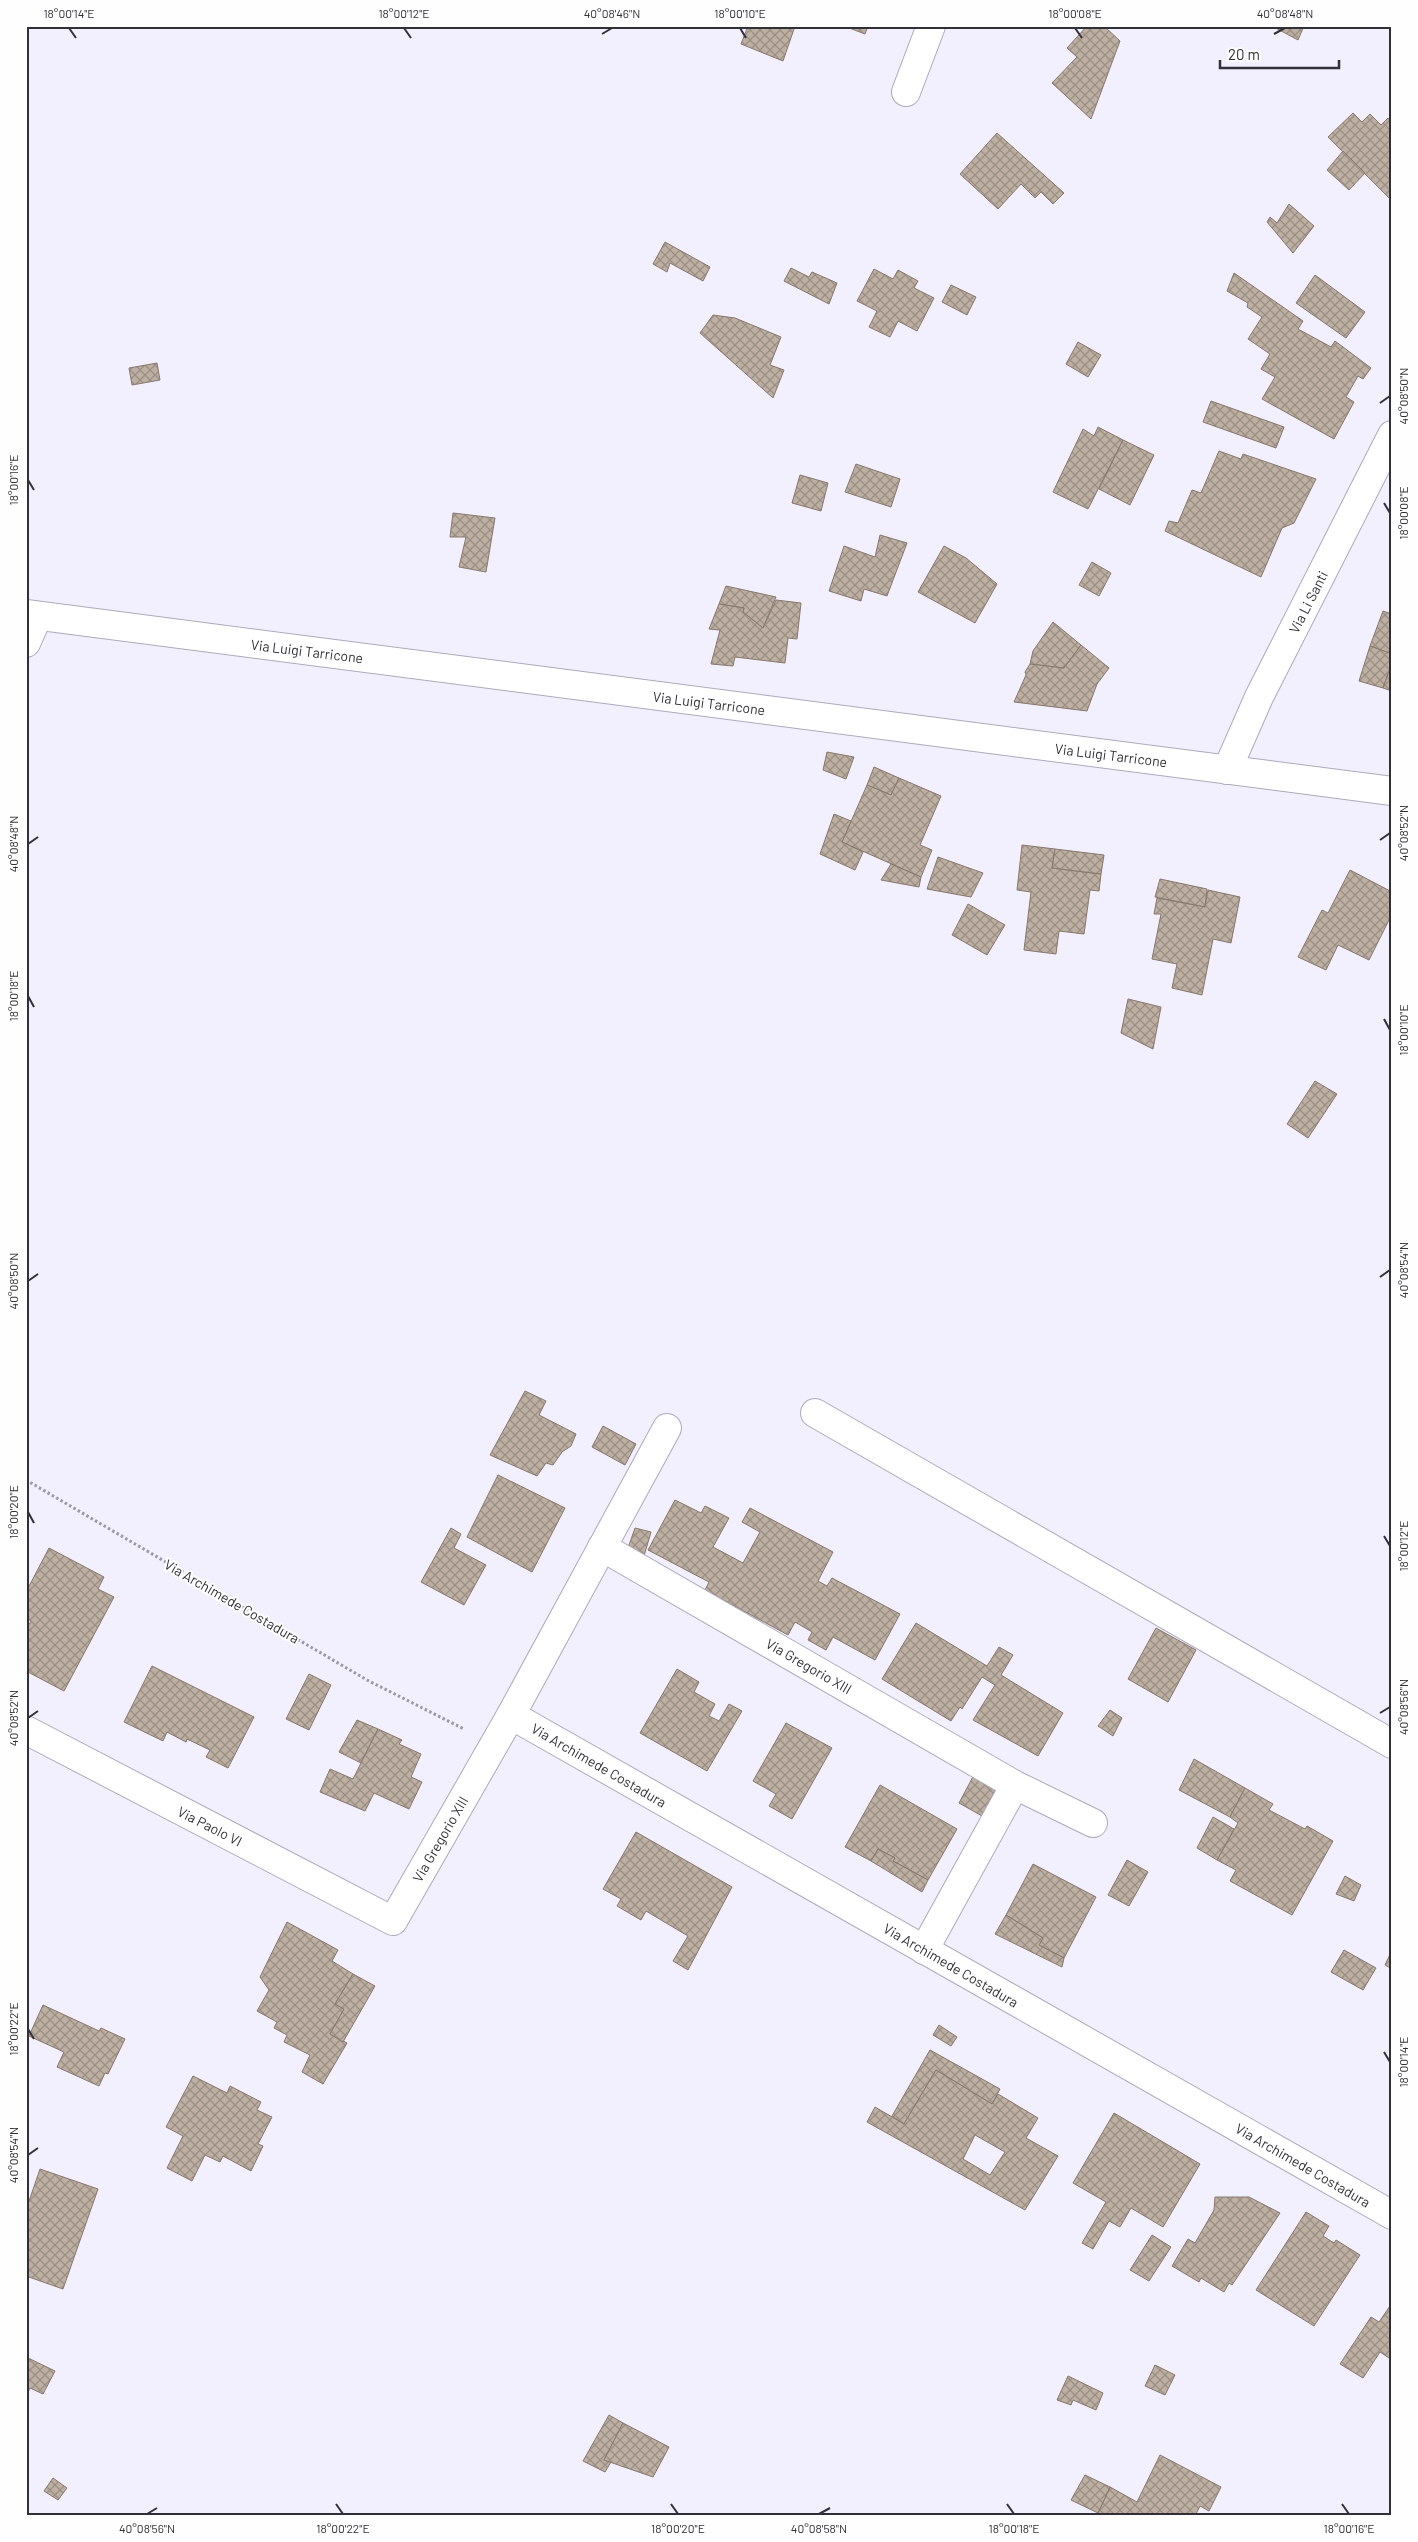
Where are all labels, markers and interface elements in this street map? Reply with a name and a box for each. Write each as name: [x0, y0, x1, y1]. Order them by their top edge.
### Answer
text: 18°00'14"E: [43, 6, 95, 20]
text: 18°00'12"E: [378, 6, 430, 20]
text: 40°08'46"N: [584, 6, 640, 20]
text: 18°00'10"E: [714, 6, 766, 20]
text: 18°00'08"E: [1048, 6, 1102, 20]
text: 40°08'48"N: [1257, 6, 1313, 20]
scale bar: [1220, 38, 1339, 70]
text: 20 m: [1228, 45, 1260, 63]
text: 40°08'50"N: [1396, 368, 1410, 424]
text: 18°00'16"E: [6, 455, 20, 505]
text: 18°00'08"E: [1396, 486, 1410, 540]
street label: Via Li Santi: [1285, 568, 1331, 636]
street label: Via Luigi Tarricone: [250, 636, 364, 666]
street label: Via Luigi Tarricone: [652, 688, 766, 718]
street label: Via Luigi Tarricone: [1054, 740, 1168, 770]
text: 40°08'52"N: [1396, 805, 1410, 861]
text: 40°08'48"N: [6, 816, 20, 872]
text: 18°00'18"E: [6, 970, 20, 1022]
text: 18°00'10"E: [1396, 1004, 1410, 1056]
text: 40°08'54"N: [1396, 1242, 1410, 1298]
text: 40°08'50"N: [6, 1253, 20, 1309]
text: 18°00'20"E: [6, 1485, 20, 1539]
text: 18°00'12"E: [1396, 1520, 1410, 1572]
street label: Via Archimede Costadura: [161, 1555, 303, 1647]
street label: Via Gregorio XIII: [763, 1635, 855, 1697]
text: 40°08'56"N: [1396, 1679, 1410, 1735]
text: 40°08'52"N: [6, 1690, 20, 1746]
street label: Via Archimede Costadura: [528, 1719, 670, 1811]
street label: Via Gregorio XIII: [409, 1793, 471, 1885]
street label: Via Paolo VI: [175, 1802, 245, 1850]
street label: Via Archimede Costadura: [880, 1919, 1022, 2011]
text: 18°00'22"E: [6, 2002, 20, 2056]
text: 18°00'14"E: [1396, 2036, 1410, 2088]
street label: Via Archimede Costadura: [1232, 2119, 1374, 2211]
text: 40°08'54"N: [6, 2127, 20, 2183]
text: 40°08'56"N: [119, 2521, 175, 2535]
text: 18°00'22"E: [316, 2521, 370, 2535]
text: 18°00'20"E: [651, 2521, 705, 2535]
text: 40°08'58"N: [791, 2521, 847, 2535]
text: 18°00'18"E: [988, 2521, 1040, 2535]
text: 18°00'16"E: [1324, 2521, 1374, 2535]

